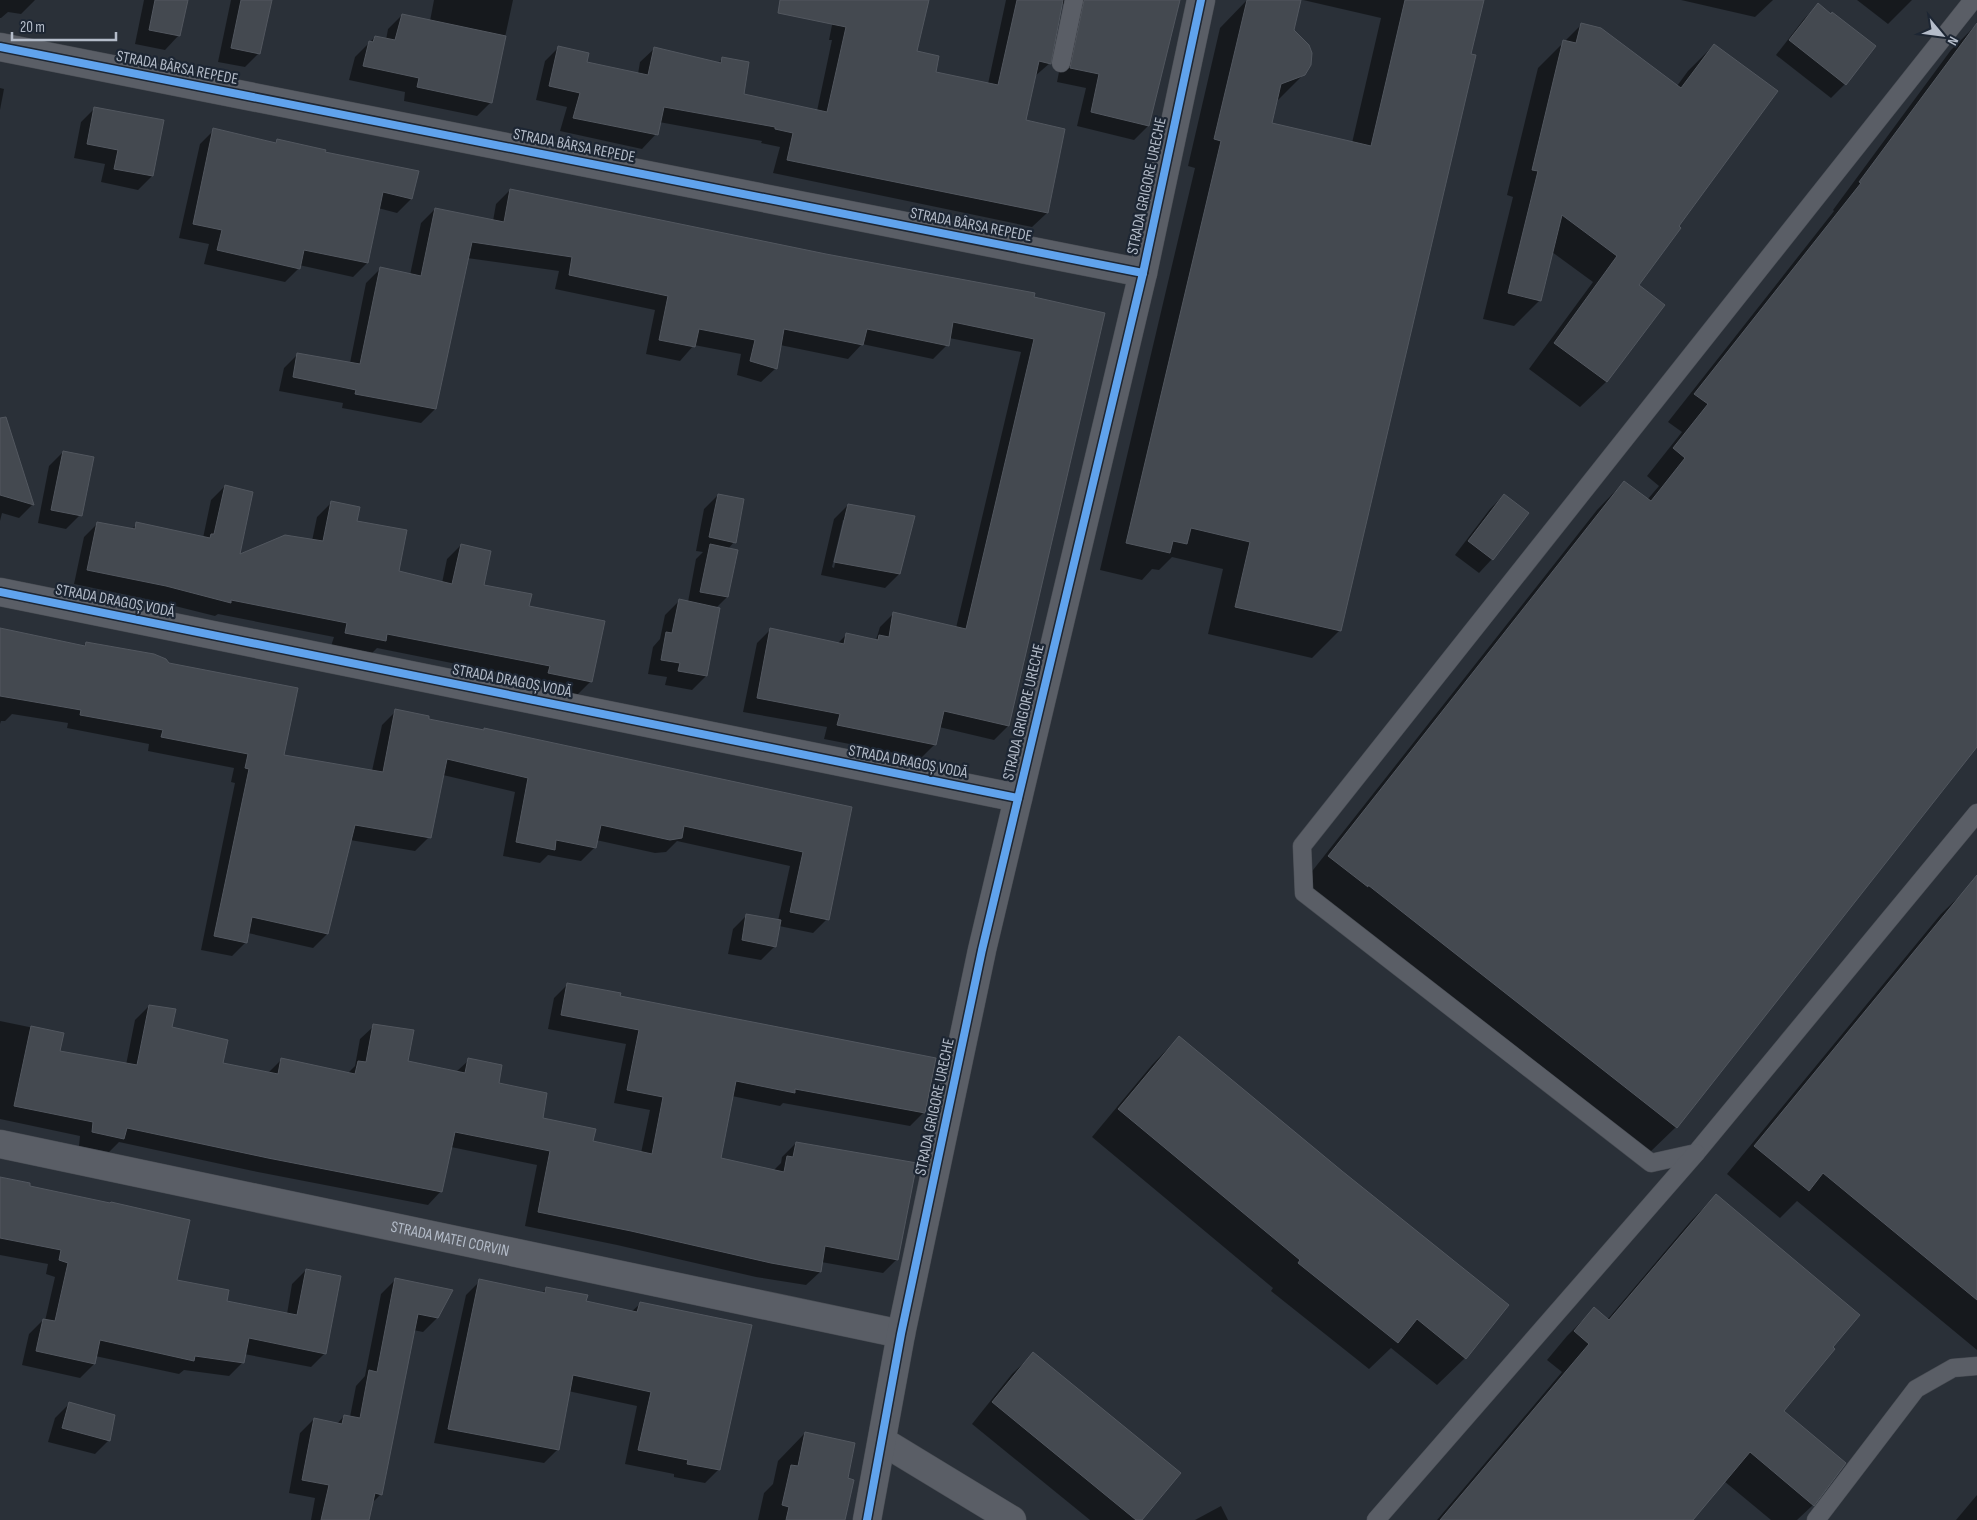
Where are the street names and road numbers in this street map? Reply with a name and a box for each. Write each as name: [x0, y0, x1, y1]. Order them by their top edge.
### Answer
street label: STRADA BÂRSA REPEDE: [114, 47, 240, 89]
street label: STRADA GRIGORE URECHE: [1123, 116, 1171, 256]
street label: STRADA BÂRSA REPEDE: [511, 125, 637, 167]
street label: STRADA BÂRSA REPEDE: [908, 204, 1034, 246]
street label: STRADA DRAGOȘ VODĂ: [54, 580, 176, 622]
street label: STRADA GRIGORE URECHE: [999, 642, 1049, 782]
street label: STRADA DRAGOȘ VODĂ: [451, 660, 573, 702]
street label: STRADA DRAGOȘ VODĂ: [847, 741, 969, 783]
street label: STRADA GRIGORE URECHE: [911, 1037, 959, 1177]
street label: STRADA MATEI CORVIN: [389, 1217, 511, 1261]

